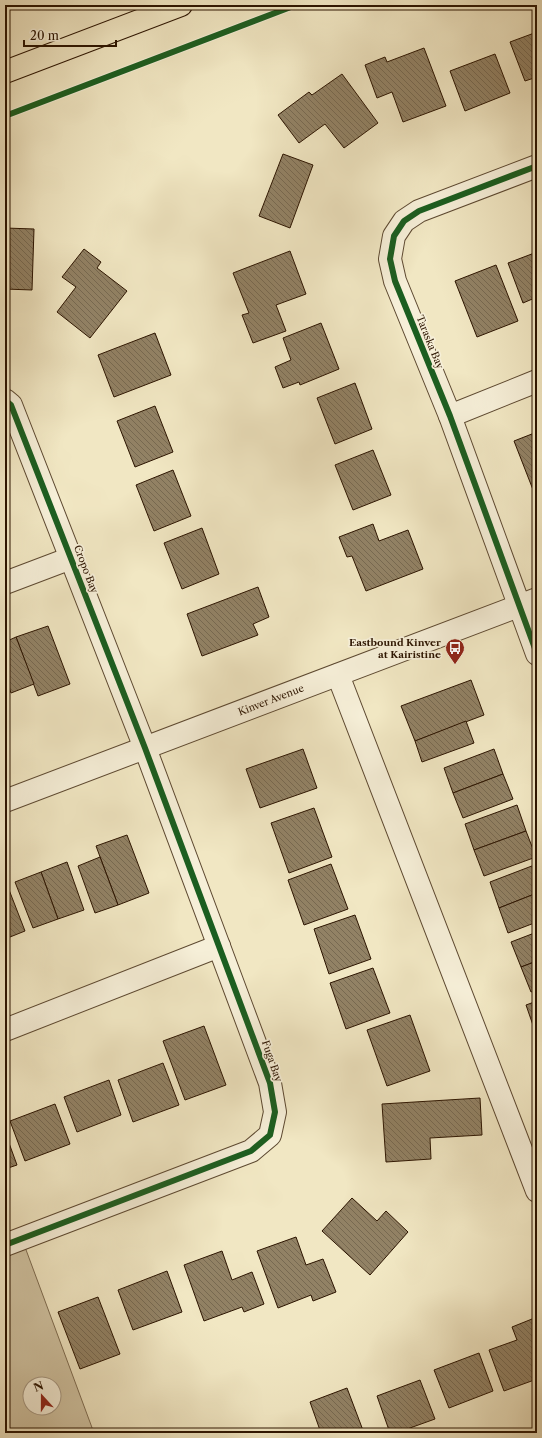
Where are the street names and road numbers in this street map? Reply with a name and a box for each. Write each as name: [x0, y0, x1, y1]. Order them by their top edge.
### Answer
street label: Taraska Bay: [413, 313, 447, 371]
street label: Cropo Bay: [71, 543, 101, 595]
street label: Kinver Avenue: [236, 681, 306, 719]
street label: Fuga Bay: [259, 1038, 285, 1084]

